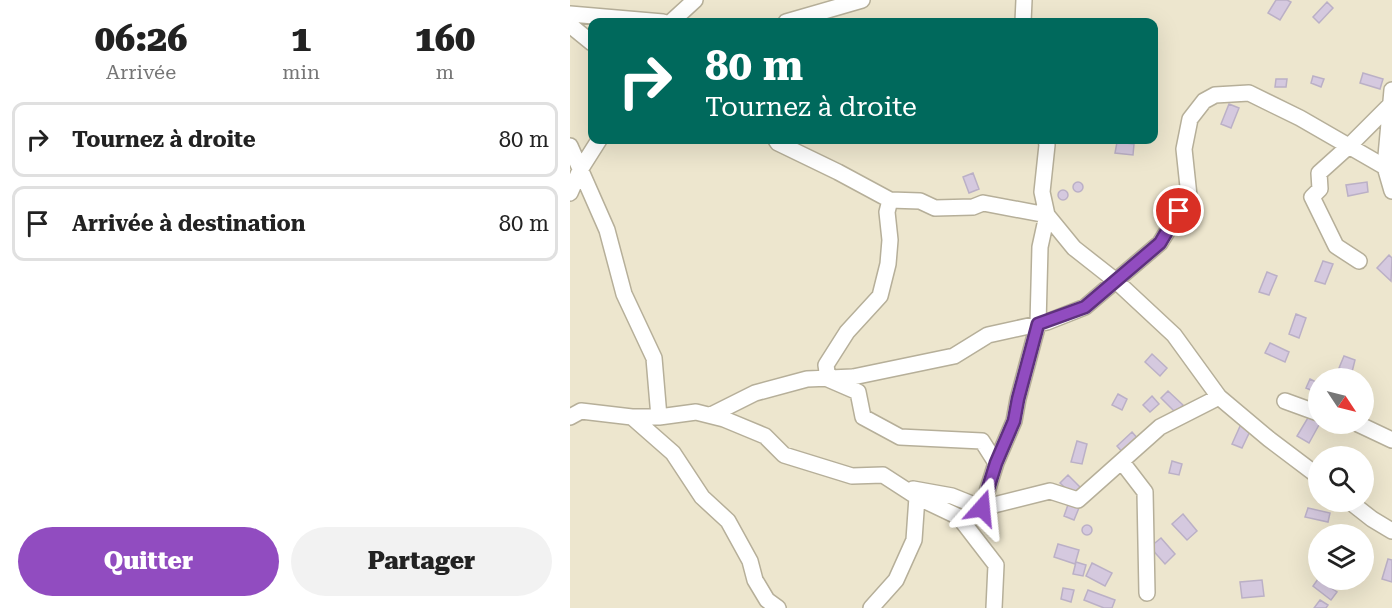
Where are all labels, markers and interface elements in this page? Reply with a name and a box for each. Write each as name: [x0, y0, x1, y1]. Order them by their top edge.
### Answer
text: 06:26: [95, 18, 187, 60]
text: 1: [291, 18, 311, 60]
text: 160: [415, 18, 475, 60]
text: 80 m: [705, 41, 803, 90]
icon: right: [606, 42, 684, 120]
text: Arrivée: [106, 60, 176, 84]
text: min: [282, 60, 320, 84]
text: m: [436, 60, 454, 84]
text: Tournez à droite: [705, 91, 917, 123]
icon: right: [21, 123, 54, 156]
text: Tournez à droite: [72, 127, 256, 152]
text: 80 m: [499, 127, 549, 152]
pin: [1153, 185, 1204, 236]
icon: arrive: [1162, 194, 1195, 227]
icon: arrive: [21, 207, 54, 240]
text: Arrivée à destination: [72, 211, 306, 236]
text: 80 m: [499, 211, 549, 236]
north arrow: [1308, 368, 1374, 434]
map controls: [1308, 368, 1374, 590]
button: search: [1308, 446, 1374, 512]
position arrow: [950, 476, 1014, 540]
button: layers: [1308, 524, 1374, 590]
button: Quitter: [18, 527, 279, 596]
button: Partager: [291, 527, 552, 596]

